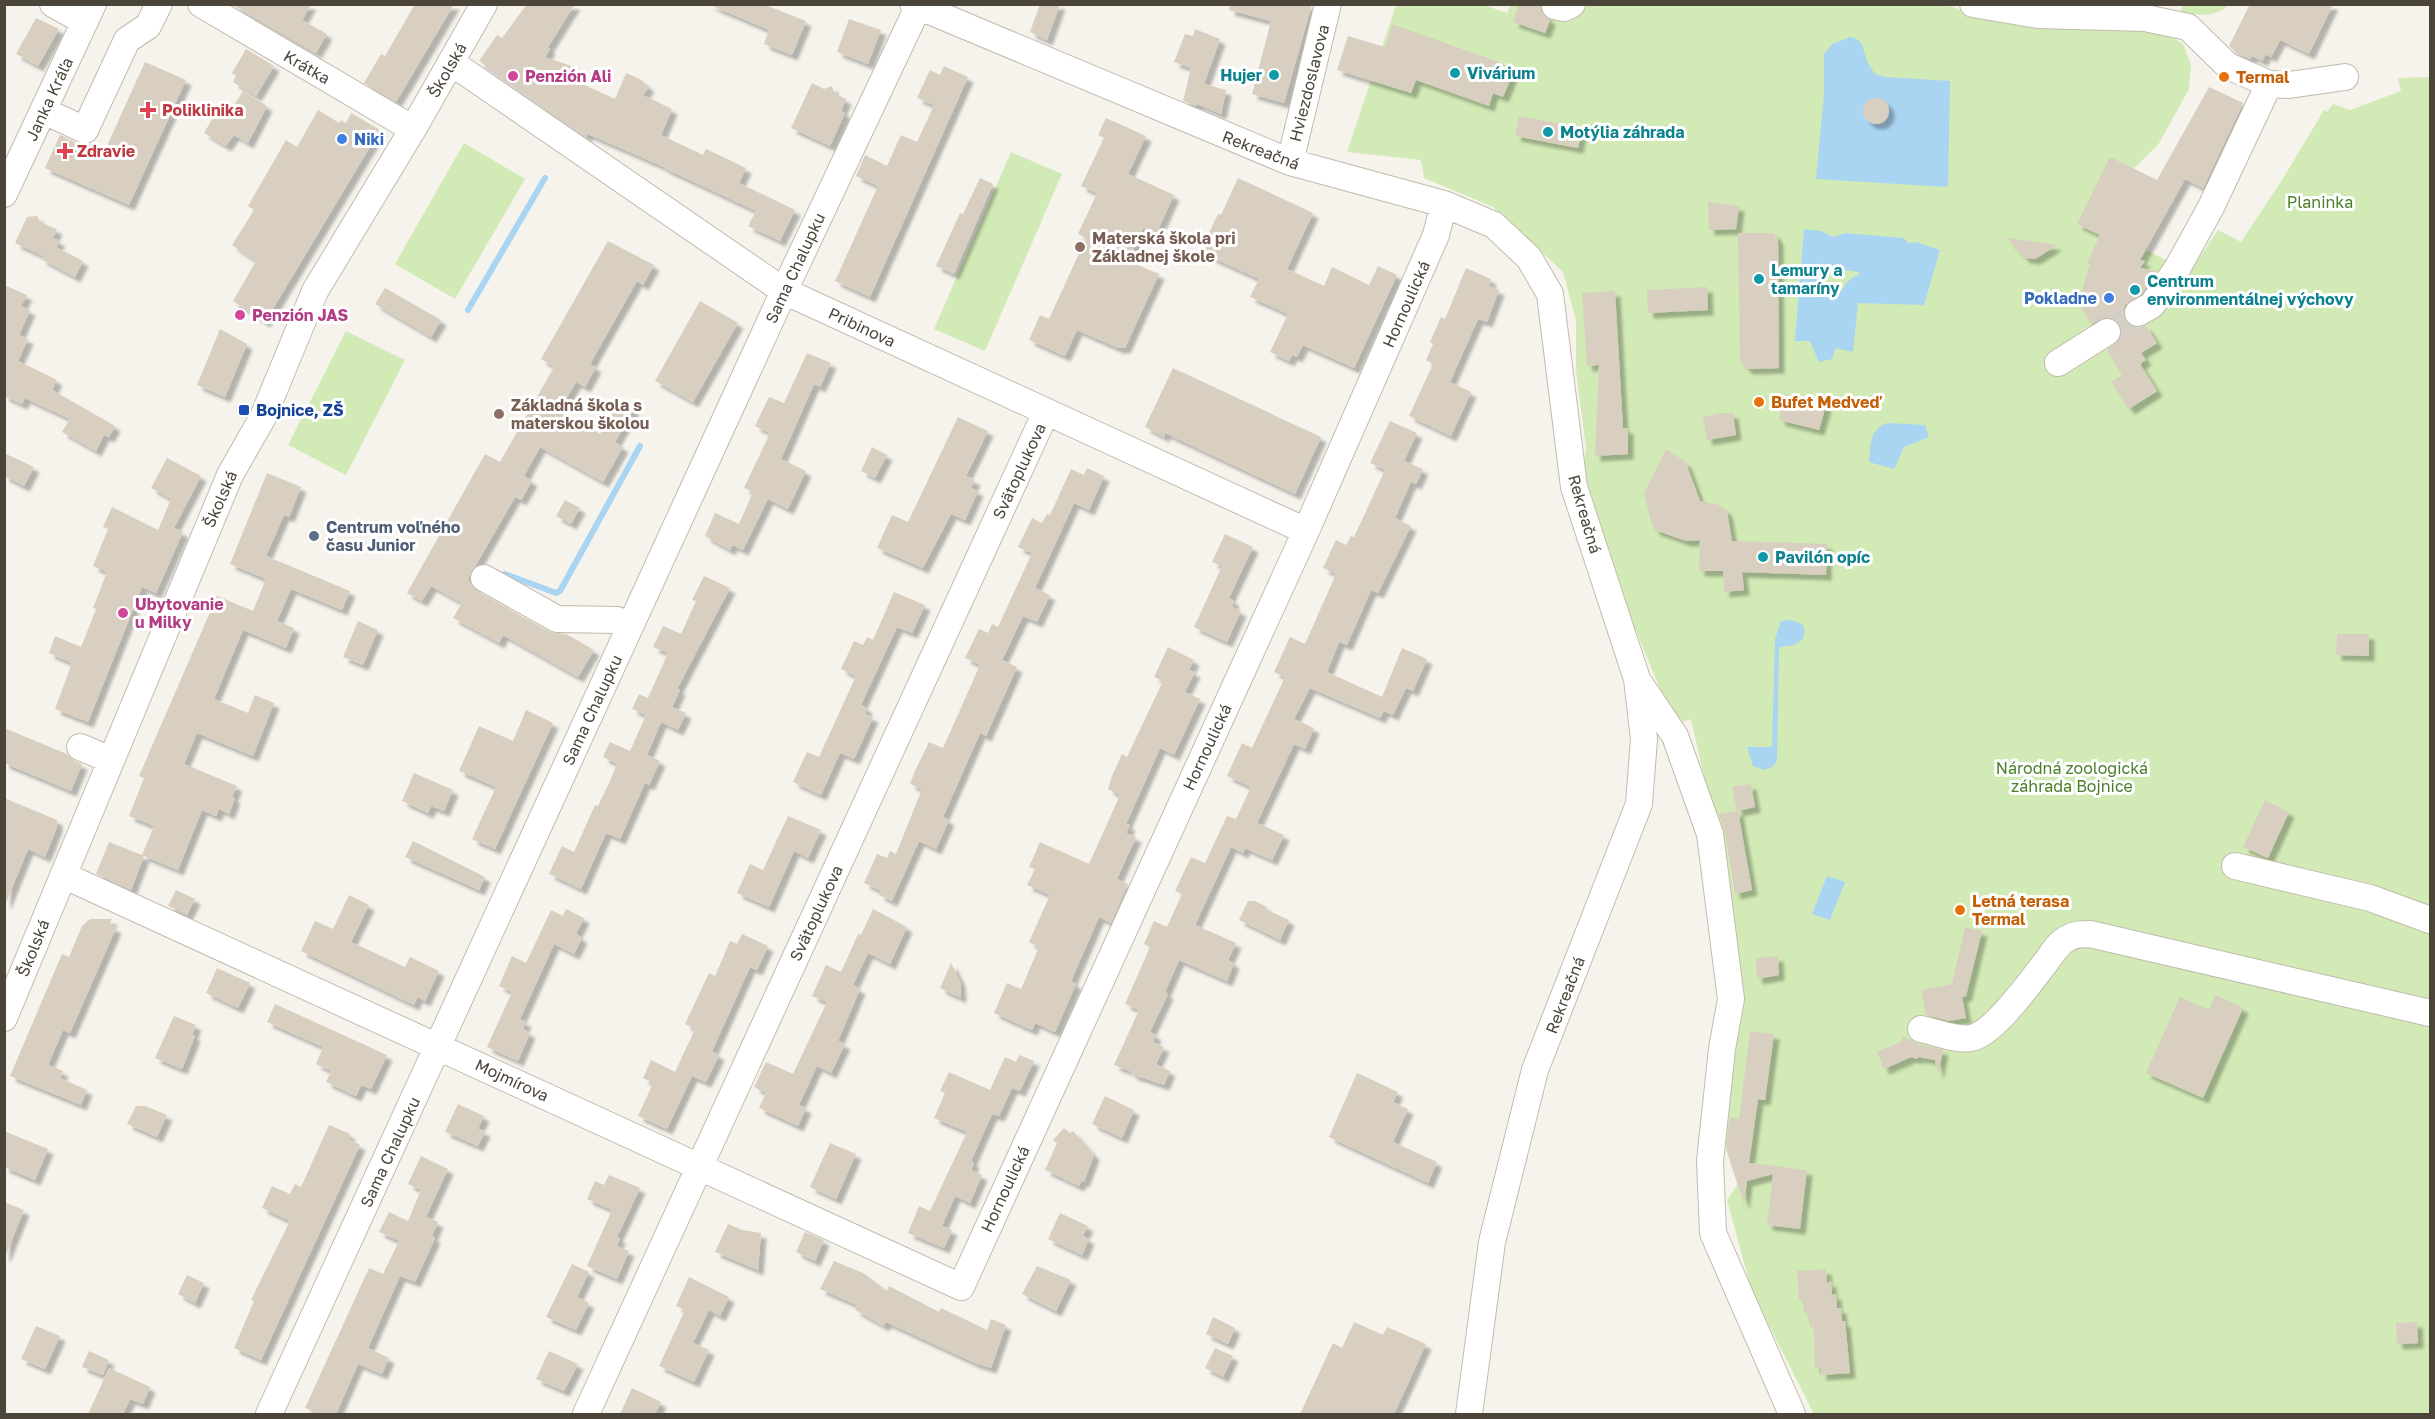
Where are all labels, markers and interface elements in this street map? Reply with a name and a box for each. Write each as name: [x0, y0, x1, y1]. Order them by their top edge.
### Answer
street label: Hviezdoslavova: [1285, 22, 1333, 144]
street label: Školská: [423, 39, 471, 101]
street label: Krátka: [280, 46, 334, 88]
street label: Janka Kráľa: [21, 54, 77, 144]
place label: Vivárium: [1467, 63, 1535, 83]
place label: Hujer: [1220, 65, 1262, 85]
place label: Penzión Ali: [525, 66, 611, 86]
marker: Vivárium: [1448, 66, 1462, 80]
place label: Termal: [2236, 67, 2290, 87]
marker: Hujer: [1267, 68, 1281, 82]
marker: Penzión Ali: [506, 69, 520, 83]
marker: Termal: [2217, 70, 2231, 84]
place label: Poliklinika: [162, 100, 243, 120]
marker: Poliklinika: [139, 101, 157, 119]
place label: Motýlia záhrada: [1560, 122, 1684, 142]
marker: Motýlia záhrada: [1541, 125, 1555, 139]
street label: Rekreačná: [1220, 126, 1302, 174]
place label: Niki: [354, 129, 384, 149]
marker: Niki: [335, 132, 349, 146]
place label: Zdravie: [77, 141, 135, 161]
marker: Zdravie: [58, 144, 72, 158]
park label: Planinka: [2287, 192, 2353, 212]
street label: Sama Chalupku: [761, 210, 829, 326]
place label: Materská škola pri Základnej škole: [1092, 228, 1236, 266]
marker: Materská škola pri Základnej škole: [1073, 240, 1087, 254]
street label: Hornoulická: [1378, 257, 1434, 351]
place label: Lemury a tamaríny: [1771, 260, 1843, 298]
place label: Centrum environmentálnej výchovy: [2147, 271, 2354, 309]
marker: Lemury a tamaríny: [1752, 272, 1766, 286]
marker: Centrum environmentálnej výchovy: [2128, 283, 2142, 297]
place label: Pokladne: [2024, 288, 2097, 308]
marker: Pokladne: [2102, 291, 2116, 305]
street label: Pribinova: [825, 303, 899, 351]
place label: Penzión JAS: [252, 305, 348, 325]
marker: Penzión JAS: [233, 308, 247, 322]
place label: Bufet Medveď: [1771, 392, 1883, 412]
place label: Základná škola s materskou školou: [511, 395, 649, 433]
marker: Bufet Medveď: [1752, 395, 1766, 409]
place label: Bojnice, ZŠ: [256, 400, 344, 420]
marker: Bojnice, ZŠ: [237, 403, 251, 417]
marker: Základná škola s materskou školou: [492, 407, 506, 421]
street label: Svätoplukova: [988, 420, 1050, 522]
street label: Školská: [199, 467, 241, 531]
street label: Rekreačná: [1564, 472, 1606, 556]
place label: Centrum voľného času Junior: [326, 517, 461, 555]
marker: Centrum voľného času Junior: [307, 529, 321, 543]
place label: Pavilón opíc: [1775, 547, 1870, 567]
marker: Pavilón opíc: [1756, 550, 1770, 564]
place label: Ubytovanie u Milky: [135, 594, 224, 632]
marker: Ubytovanie u Milky: [116, 606, 130, 620]
street label: Sama Chalupku: [558, 652, 626, 768]
street label: Hornoulická: [1178, 701, 1236, 793]
park label: Národná zoologická záhrada Bojnice: [1996, 758, 2148, 796]
street label: Svätoplukova: [785, 862, 847, 964]
place label: Letná terasa Termal: [1972, 891, 2069, 929]
marker: Letná terasa Termal: [1953, 903, 1967, 917]
street label: Školská: [12, 916, 54, 980]
street label: Rekreačná: [1541, 954, 1589, 1036]
street label: Mojmírova: [472, 1054, 552, 1106]
street label: Sama Chalupku: [356, 1094, 424, 1210]
street label: Hornoulická: [976, 1143, 1034, 1235]

